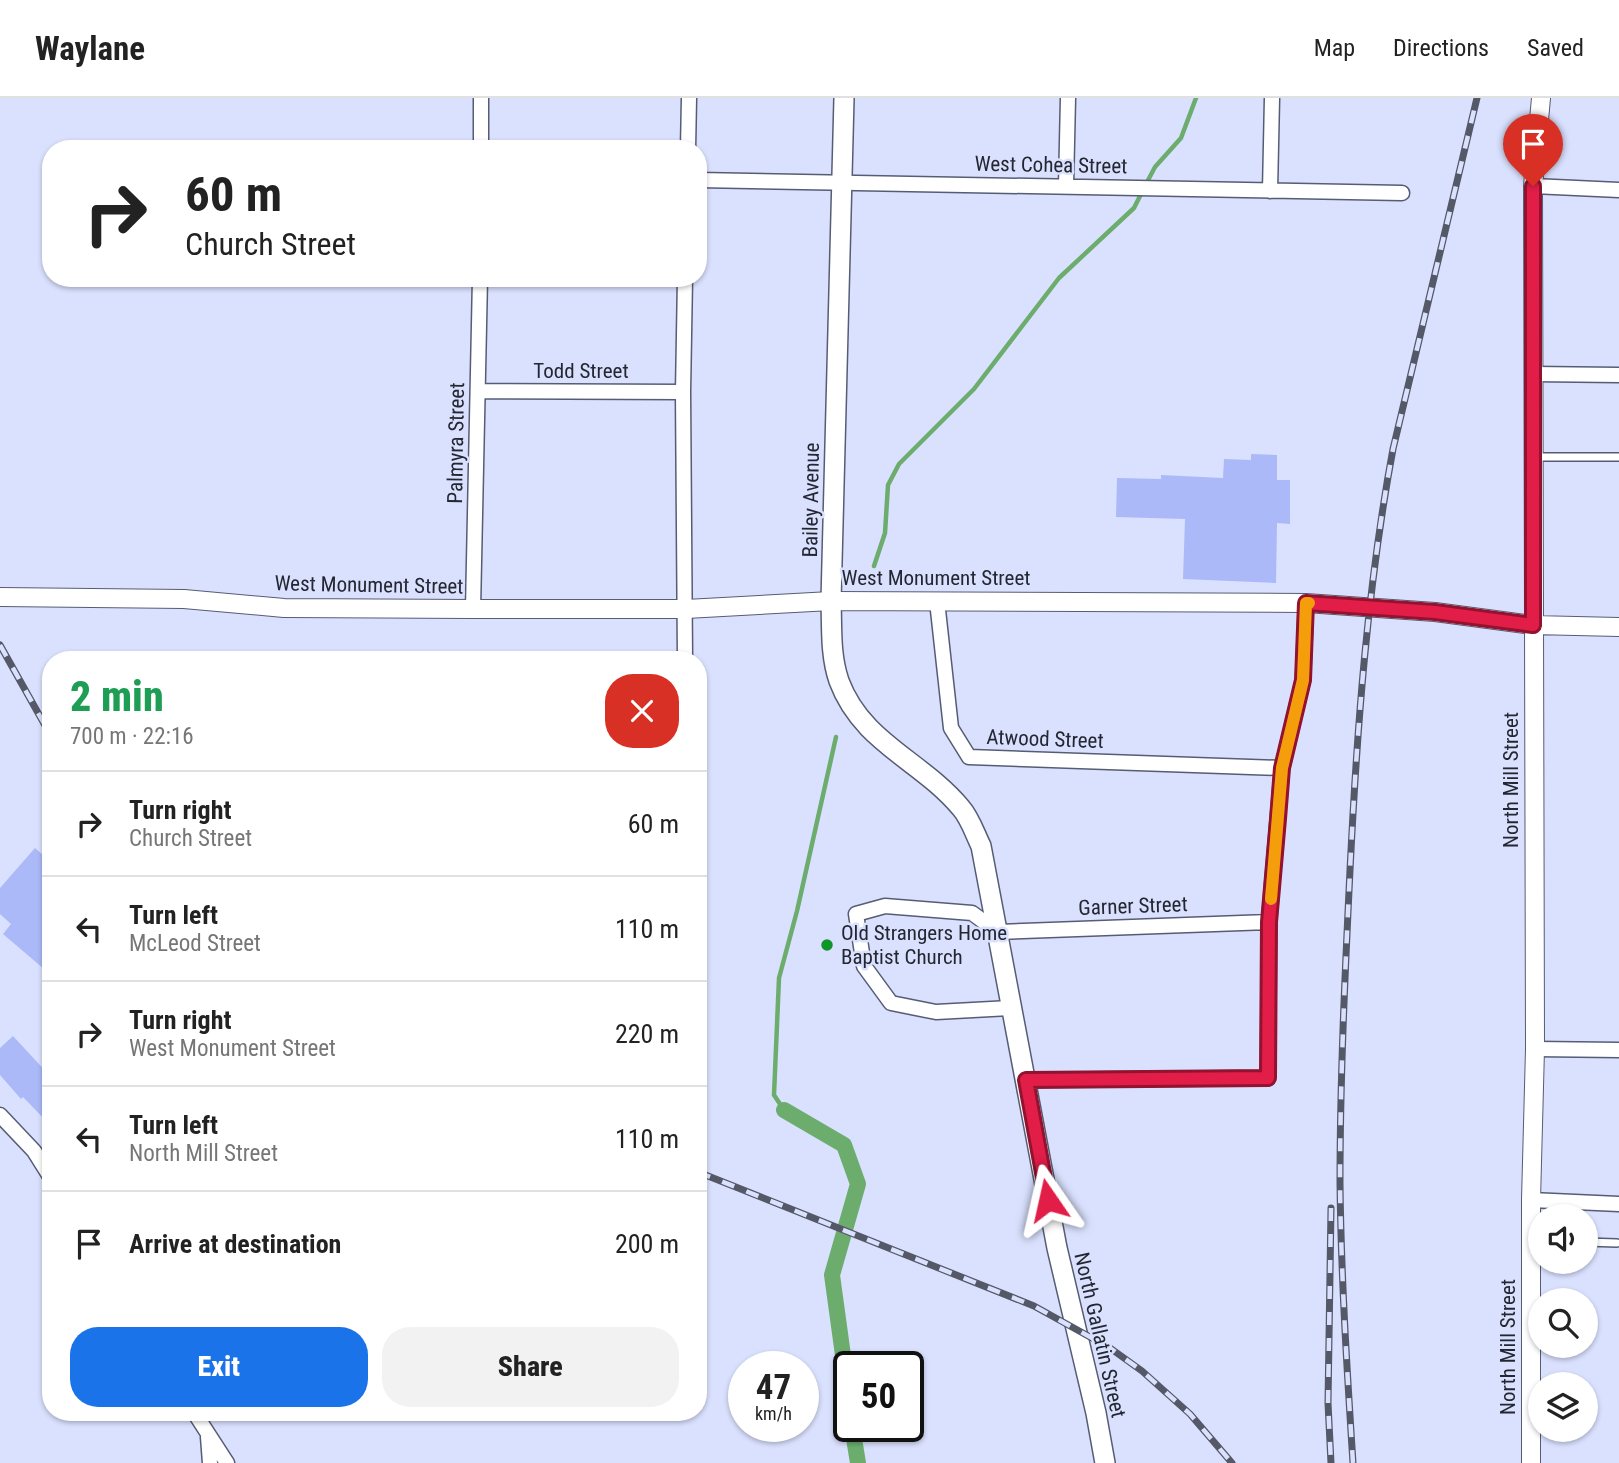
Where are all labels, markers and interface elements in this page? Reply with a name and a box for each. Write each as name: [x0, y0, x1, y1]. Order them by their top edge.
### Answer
text: Waylane: [35, 29, 145, 68]
text: Map: [1314, 34, 1355, 62]
text: Directions: [1393, 34, 1489, 62]
text: Saved: [1527, 34, 1584, 62]
pin: [1503, 114, 1563, 186]
icon: arrive: [1514, 125, 1552, 163]
street label: West Cohea Street: [974, 152, 1128, 178]
text: 60 m: [185, 166, 282, 223]
icon: right: [70, 168, 161, 259]
text: Church Street: [185, 225, 356, 263]
street label: Todd Street: [533, 359, 629, 383]
street label: Palmyra Street: [443, 382, 469, 504]
street label: Bailey Avenue: [798, 442, 824, 558]
street label: West Monument Street: [842, 566, 1030, 590]
street label: West Monument Street: [274, 571, 464, 599]
text: 2 min: [70, 672, 164, 721]
button: close: [605, 674, 679, 748]
street label: North Mill Street: [1499, 712, 1523, 848]
text: 700 m · 22:16: [70, 723, 194, 750]
street label: Atwood Street: [986, 725, 1104, 753]
text: Turn right: [129, 795, 231, 825]
icon: right: [70, 805, 108, 843]
text: 60 m: [628, 809, 679, 839]
text: Church Street: [129, 825, 252, 852]
street label: Garner Street: [1078, 892, 1188, 920]
text: Turn left: [129, 900, 218, 930]
icon: left: [70, 910, 108, 948]
text: 110 m: [615, 914, 679, 944]
place label: Old Strangers Home Baptist Church: [841, 921, 1007, 969]
text: McLeod Street: [129, 930, 261, 957]
marker: Old Strangers Home Baptist Church: [819, 937, 835, 953]
text: Turn right: [129, 1005, 231, 1035]
icon: right: [70, 1015, 108, 1053]
text: 220 m: [615, 1019, 679, 1049]
text: West Monument Street: [129, 1035, 336, 1062]
text: Turn left: [129, 1110, 218, 1140]
icon: left: [70, 1120, 108, 1158]
text: 110 m: [615, 1124, 679, 1154]
text: North Mill Street: [129, 1140, 278, 1167]
position arrow: [1011, 1163, 1085, 1237]
map controls: [1528, 1204, 1598, 1442]
button: sound: [1528, 1204, 1598, 1274]
icon: arrive: [70, 1225, 108, 1263]
text: Arrive at destination: [129, 1229, 341, 1259]
text: 200 m: [615, 1229, 679, 1259]
street label: North Gallatin Street: [1069, 1250, 1131, 1420]
street label: North Mill Street: [1496, 1279, 1520, 1415]
button: search: [1528, 1288, 1598, 1358]
button: Exit: [70, 1327, 368, 1407]
button: Share: [382, 1327, 679, 1407]
speed limit sign: 50: [833, 1351, 924, 1442]
text: 47: [756, 1367, 791, 1408]
button: layers: [1528, 1372, 1598, 1442]
text: km/h: [755, 1403, 792, 1424]

